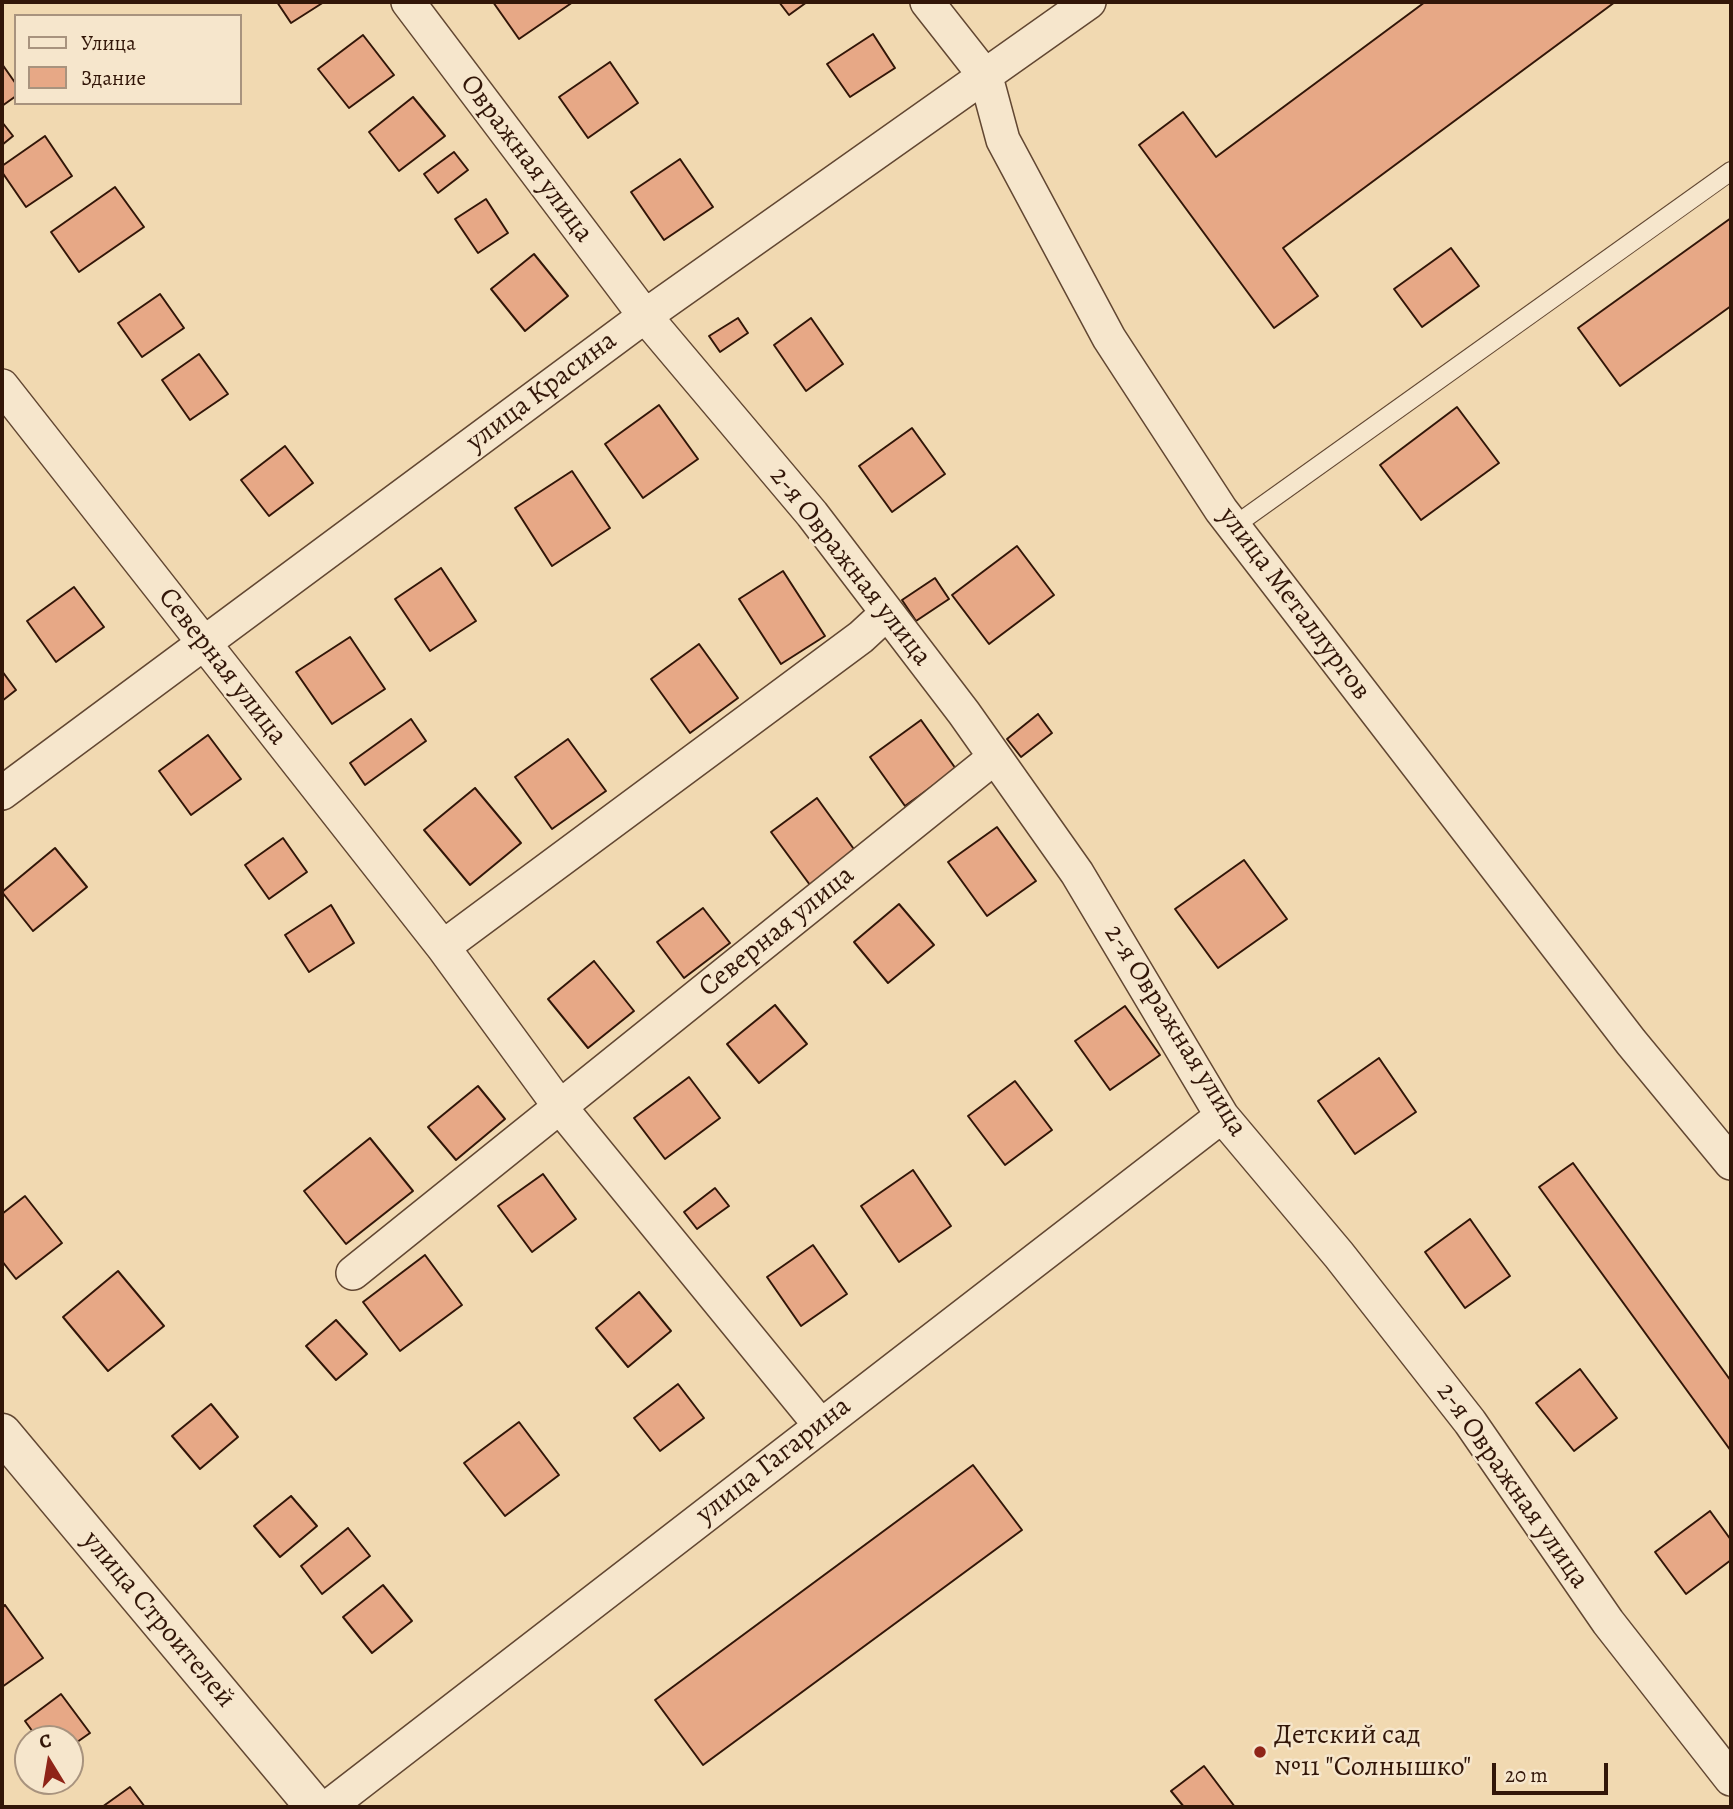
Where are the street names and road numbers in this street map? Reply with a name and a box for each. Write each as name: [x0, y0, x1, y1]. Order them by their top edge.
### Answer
street label: Овражная улица: [452, 69, 600, 249]
street label: улица Красина: [460, 325, 624, 459]
street label: 2-я Овражная улица: [762, 461, 938, 673]
street label: улица Металлургов: [1211, 501, 1377, 707]
street label: Северная улица: [150, 582, 294, 752]
street label: Северная улица: [692, 859, 862, 1005]
street label: 2-я Овражная улица: [1096, 919, 1254, 1143]
street label: 2-я Овражная улица: [1428, 1377, 1596, 1595]
street label: улица Гагарина: [690, 1390, 858, 1532]
street label: улица Строителей: [74, 1525, 242, 1715]

